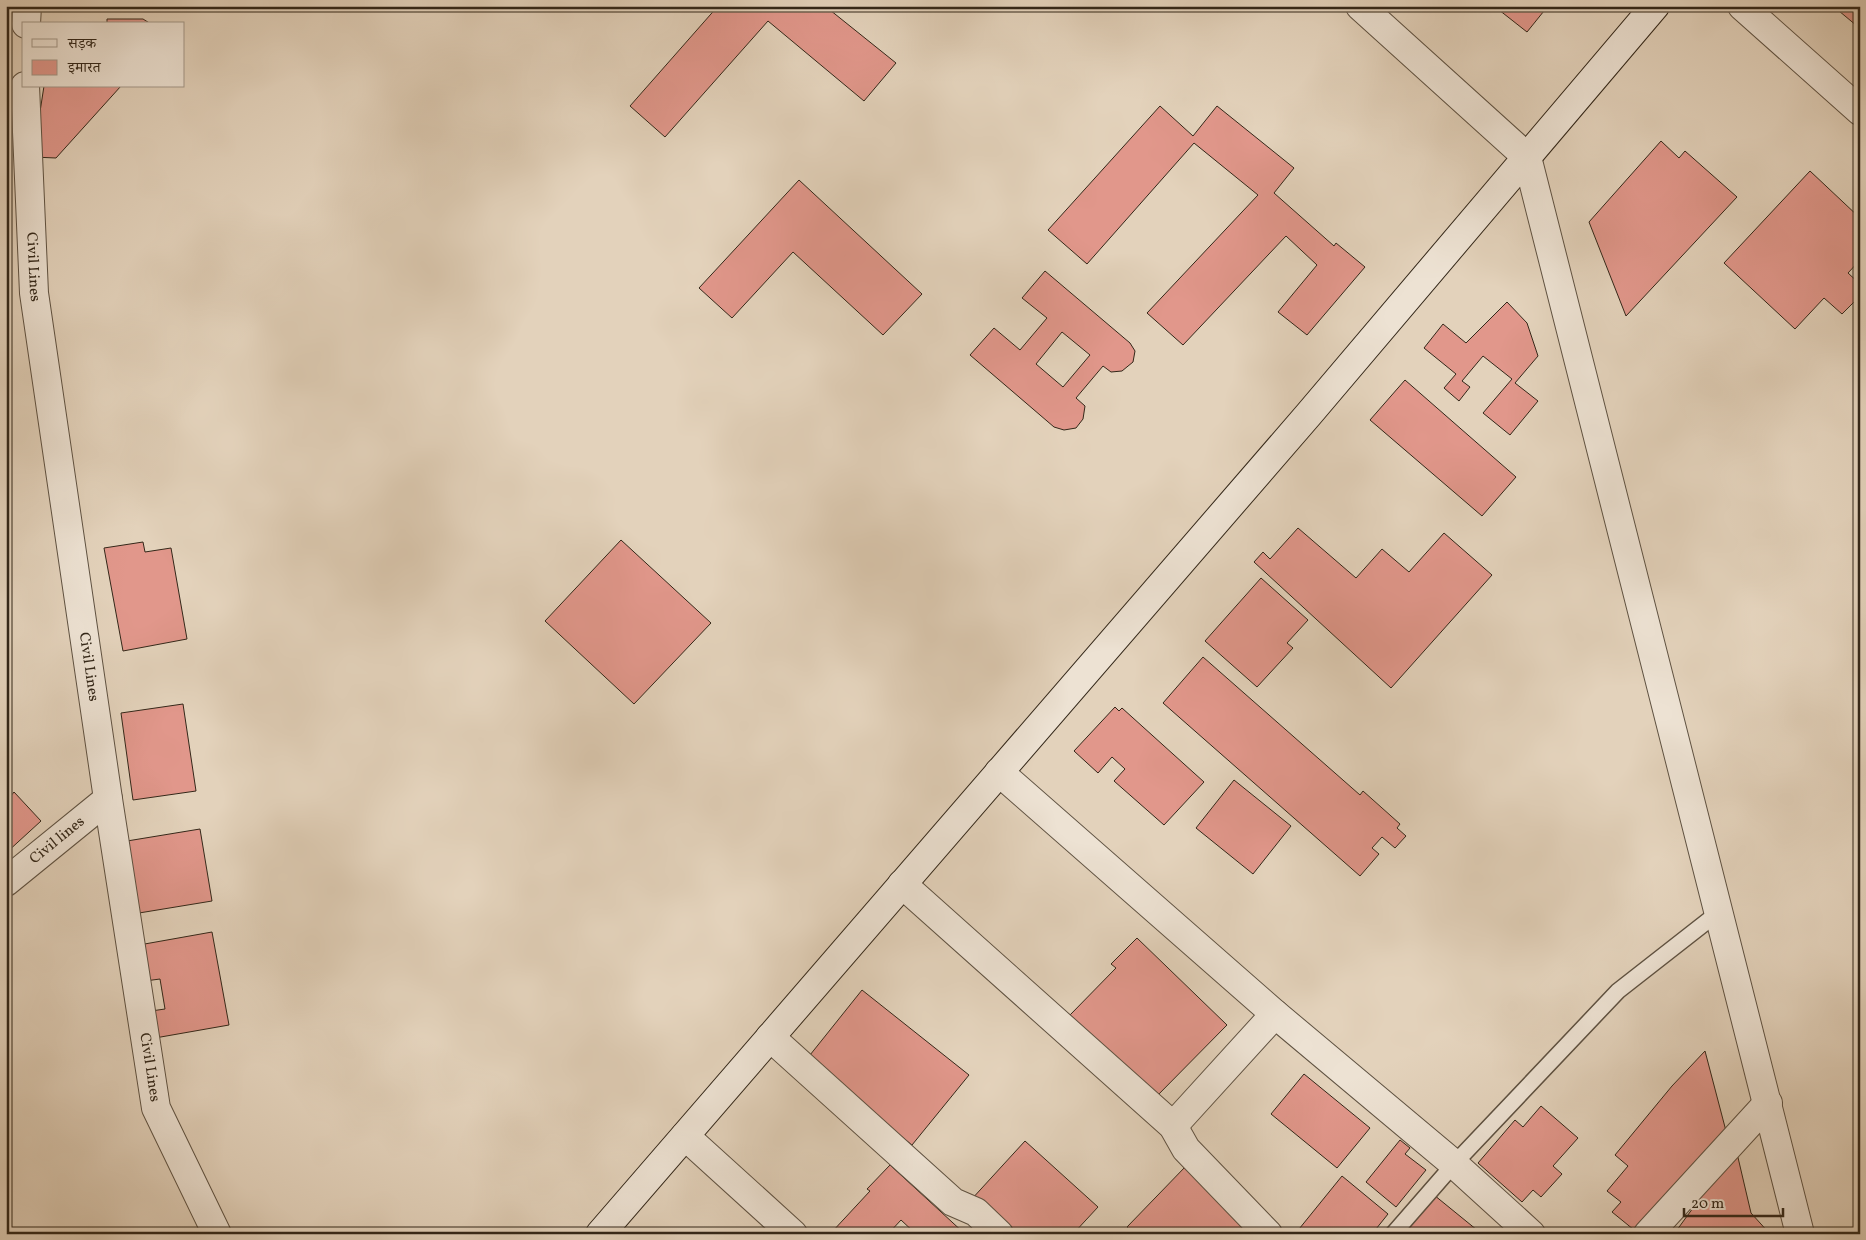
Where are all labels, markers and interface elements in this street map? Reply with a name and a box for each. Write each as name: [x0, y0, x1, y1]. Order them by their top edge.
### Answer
legend: [22, 22, 185, 88]
text: सड़क: [67, 34, 97, 55]
text: इमारत: [67, 58, 102, 79]
street label: Civil Lines: [21, 232, 46, 303]
street label: Civil Lines: [73, 631, 104, 703]
street label: Civil lines: [25, 811, 89, 869]
street label: Civil Lines: [134, 1031, 165, 1103]
scale bar: [1684, 1185, 1782, 1217]
text: 20 m: [1691, 1194, 1724, 1215]

